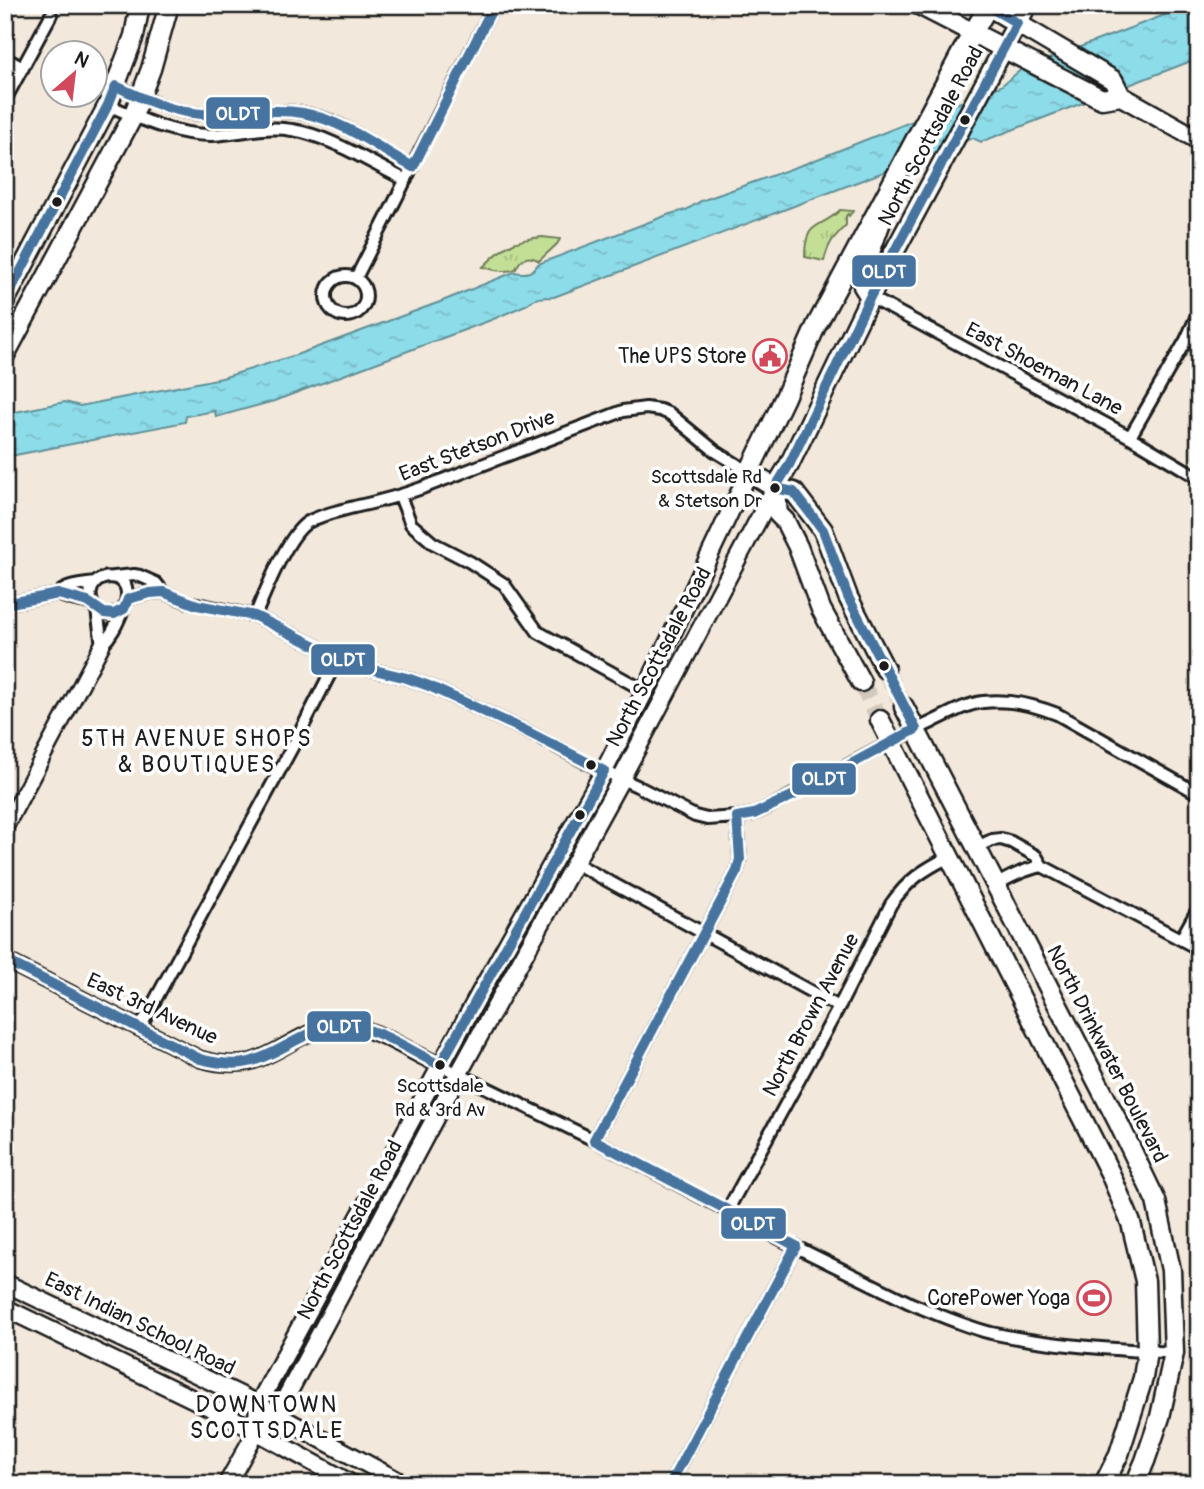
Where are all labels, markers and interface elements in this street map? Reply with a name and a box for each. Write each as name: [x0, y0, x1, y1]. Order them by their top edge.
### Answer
north arrow: [38, 38, 108, 108]
street label: North Scottsdale Road: [872, 41, 990, 231]
text: N: [70, 46, 93, 74]
line badge: OLDT: [205, 96, 271, 130]
text: OLDT: [215, 102, 261, 126]
unlabelled marker: [958, 113, 972, 127]
unlabelled marker: [50, 195, 64, 209]
line badge: OLDT: [851, 254, 917, 288]
text: OLDT: [861, 260, 907, 284]
street label: East Shoeman Lane: [961, 316, 1128, 422]
public building icon: The UPS Store: [751, 337, 789, 375]
place label: The UPS Store: [618, 343, 747, 370]
street label: East Stetson Drive: [395, 404, 559, 488]
place label: Scottsdale Rd & Stetson Dr: [651, 465, 762, 513]
marker: Scottsdale Rd & Stetson Dr: [768, 481, 782, 495]
street label: North Scottsdale Road: [600, 562, 718, 752]
line badge: OLDT: [310, 643, 376, 676]
text: OLDT: [320, 648, 366, 672]
unlabelled marker: [877, 659, 891, 673]
district label: 5TH AVENUE SHOPS & BOUTIQUES: [81, 724, 313, 779]
unlabelled marker: [584, 758, 598, 772]
line badge: OLDT: [791, 762, 857, 796]
text: OLDT: [801, 767, 847, 791]
unlabelled marker: [573, 808, 587, 822]
street label: North Brown Avenue: [757, 928, 866, 1101]
street label: North Drinkwater Boulevard: [1040, 941, 1174, 1167]
street label: East 3rd Avenue: [82, 967, 222, 1051]
line badge: OLDT: [306, 1010, 372, 1043]
text: OLDT: [316, 1015, 362, 1039]
marker: Scottsdale Rd & 3rd Av: [433, 1058, 447, 1072]
place label: Scottsdale Rd & 3rd Av: [395, 1074, 485, 1122]
street label: North Scottsdale Road: [291, 1135, 409, 1325]
line badge: OLDT: [720, 1207, 787, 1240]
text: OLDT: [730, 1212, 776, 1236]
street label: East Indian School Road: [40, 1266, 240, 1382]
sports icon: CorePower Yoga: [1075, 1279, 1113, 1317]
place label: CorePower Yoga: [927, 1285, 1070, 1312]
district label: DOWNTOWN SCOTTSDALE: [190, 1390, 344, 1445]

